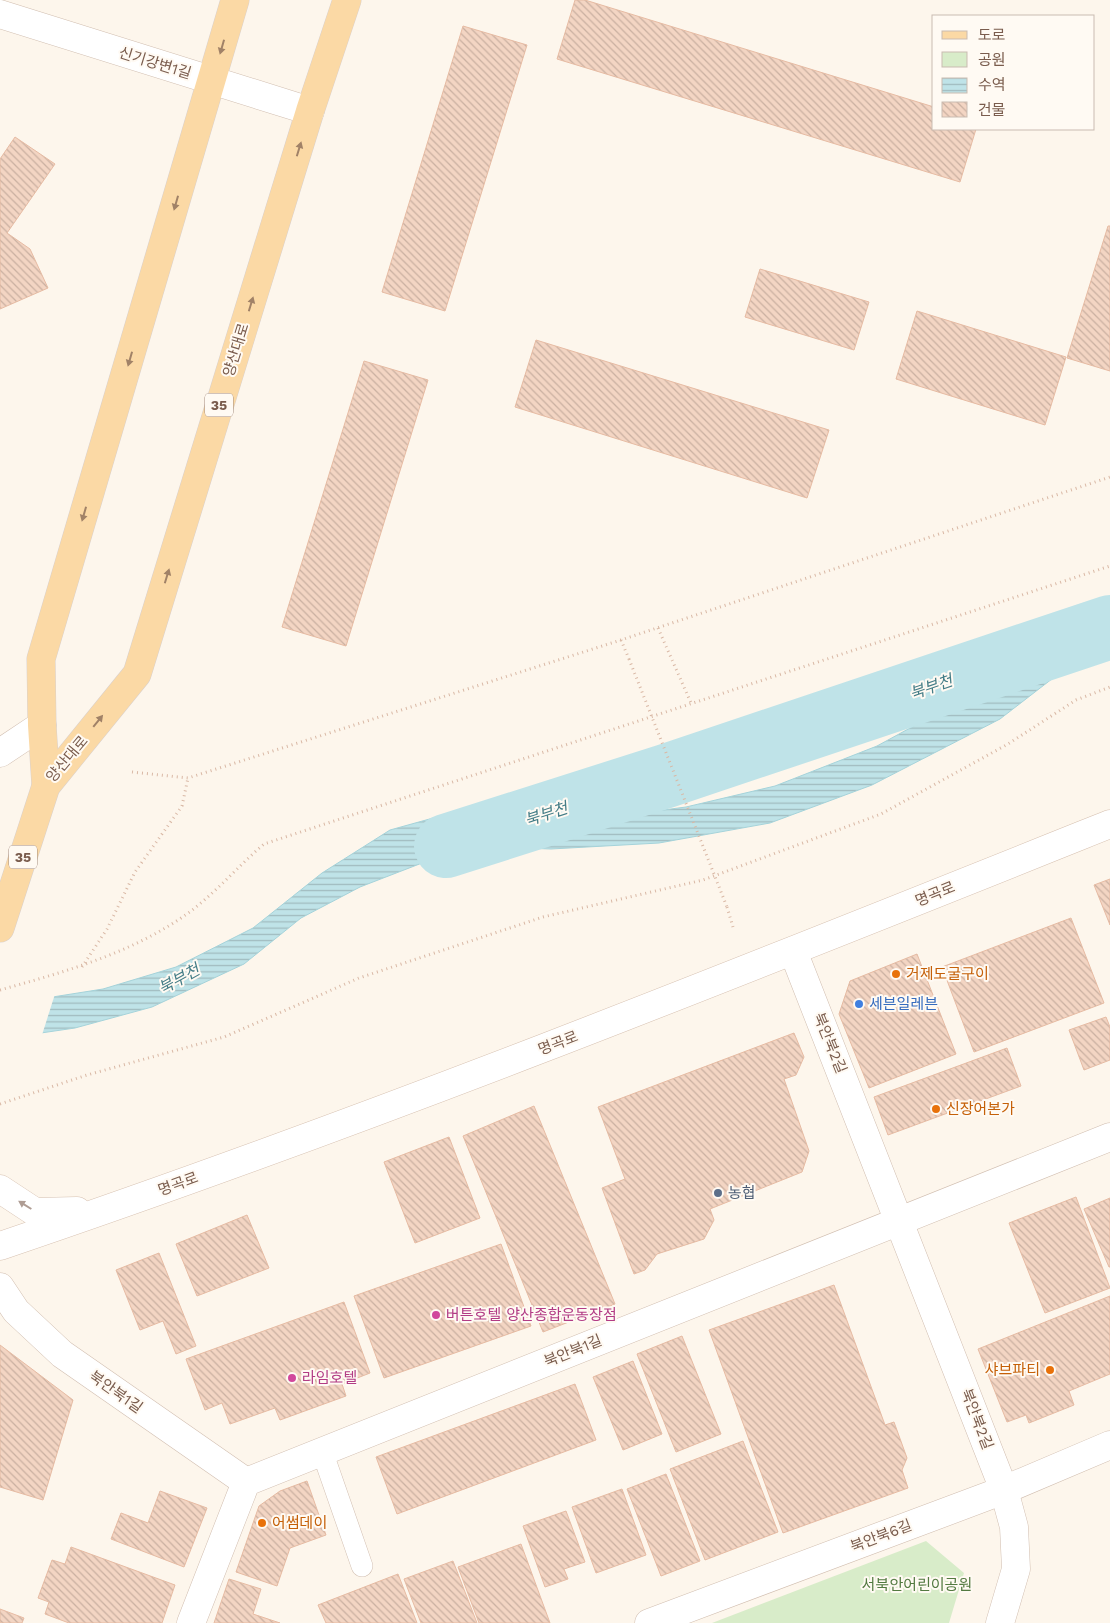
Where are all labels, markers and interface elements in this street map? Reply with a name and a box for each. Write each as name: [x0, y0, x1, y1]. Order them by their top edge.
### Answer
legend: [932, 15, 1095, 130]
text: 도로: [978, 26, 1006, 44]
one-way arrow: [217, 39, 225, 54]
street label: 신기강변1길: [117, 43, 193, 83]
text: 공원: [978, 51, 1006, 69]
text: 수역: [978, 76, 1006, 94]
text: 건물: [978, 101, 1006, 119]
one-way arrow: [295, 141, 303, 156]
one-way arrow: [171, 195, 179, 210]
one-way arrow: [247, 296, 255, 311]
street label: 양산대로: [219, 321, 253, 379]
one-way arrow: [125, 351, 133, 366]
road number: 35: [205, 394, 233, 416]
one-way arrow: [79, 507, 87, 522]
one-way arrow: [163, 569, 171, 584]
water label: 북부천: [907, 670, 957, 703]
one-way arrow: [93, 715, 104, 728]
street label: 양산대로: [42, 732, 92, 786]
water label: 북부천: [522, 797, 572, 830]
road number: 35: [9, 846, 37, 869]
street label: 명곡로: [912, 878, 958, 910]
water label: 북부천: [155, 959, 205, 998]
place label: 거제도굴구이: [906, 965, 989, 983]
marker: 거제도굴구이: [890, 968, 902, 980]
place label: 세븐일레븐: [869, 995, 938, 1013]
marker: 세븐일레븐: [853, 998, 865, 1010]
street label: 북안북2길: [810, 1010, 850, 1076]
street label: 명곡로: [535, 1027, 581, 1059]
place label: 신장어본가: [946, 1100, 1015, 1118]
marker: 신장어본가: [930, 1103, 942, 1115]
street label: 명곡로: [155, 1168, 201, 1200]
place label: 농협: [728, 1184, 756, 1202]
marker: 농협: [712, 1187, 724, 1199]
one-way arrow: [18, 1200, 31, 1209]
place label: 버튼호텔 양산종합운동장점: [446, 1306, 617, 1324]
marker: 버튼호텔 양산종합운동장점: [430, 1309, 442, 1321]
street label: 북안북1길: [541, 1331, 605, 1371]
place label: 샤브파티: [985, 1361, 1040, 1379]
marker: 샤브파티: [1044, 1364, 1056, 1376]
street label: 북안북1길: [86, 1367, 146, 1417]
place label: 라임호텔: [302, 1369, 357, 1387]
marker: 라임호텔: [286, 1372, 298, 1384]
street label: 북안북2길: [957, 1386, 997, 1452]
place label: 어썸데이: [272, 1514, 327, 1532]
street label: 북안북6길: [848, 1516, 914, 1556]
marker: 어썸데이: [256, 1517, 268, 1529]
park label: 서북안어린이공원: [862, 1576, 972, 1594]

